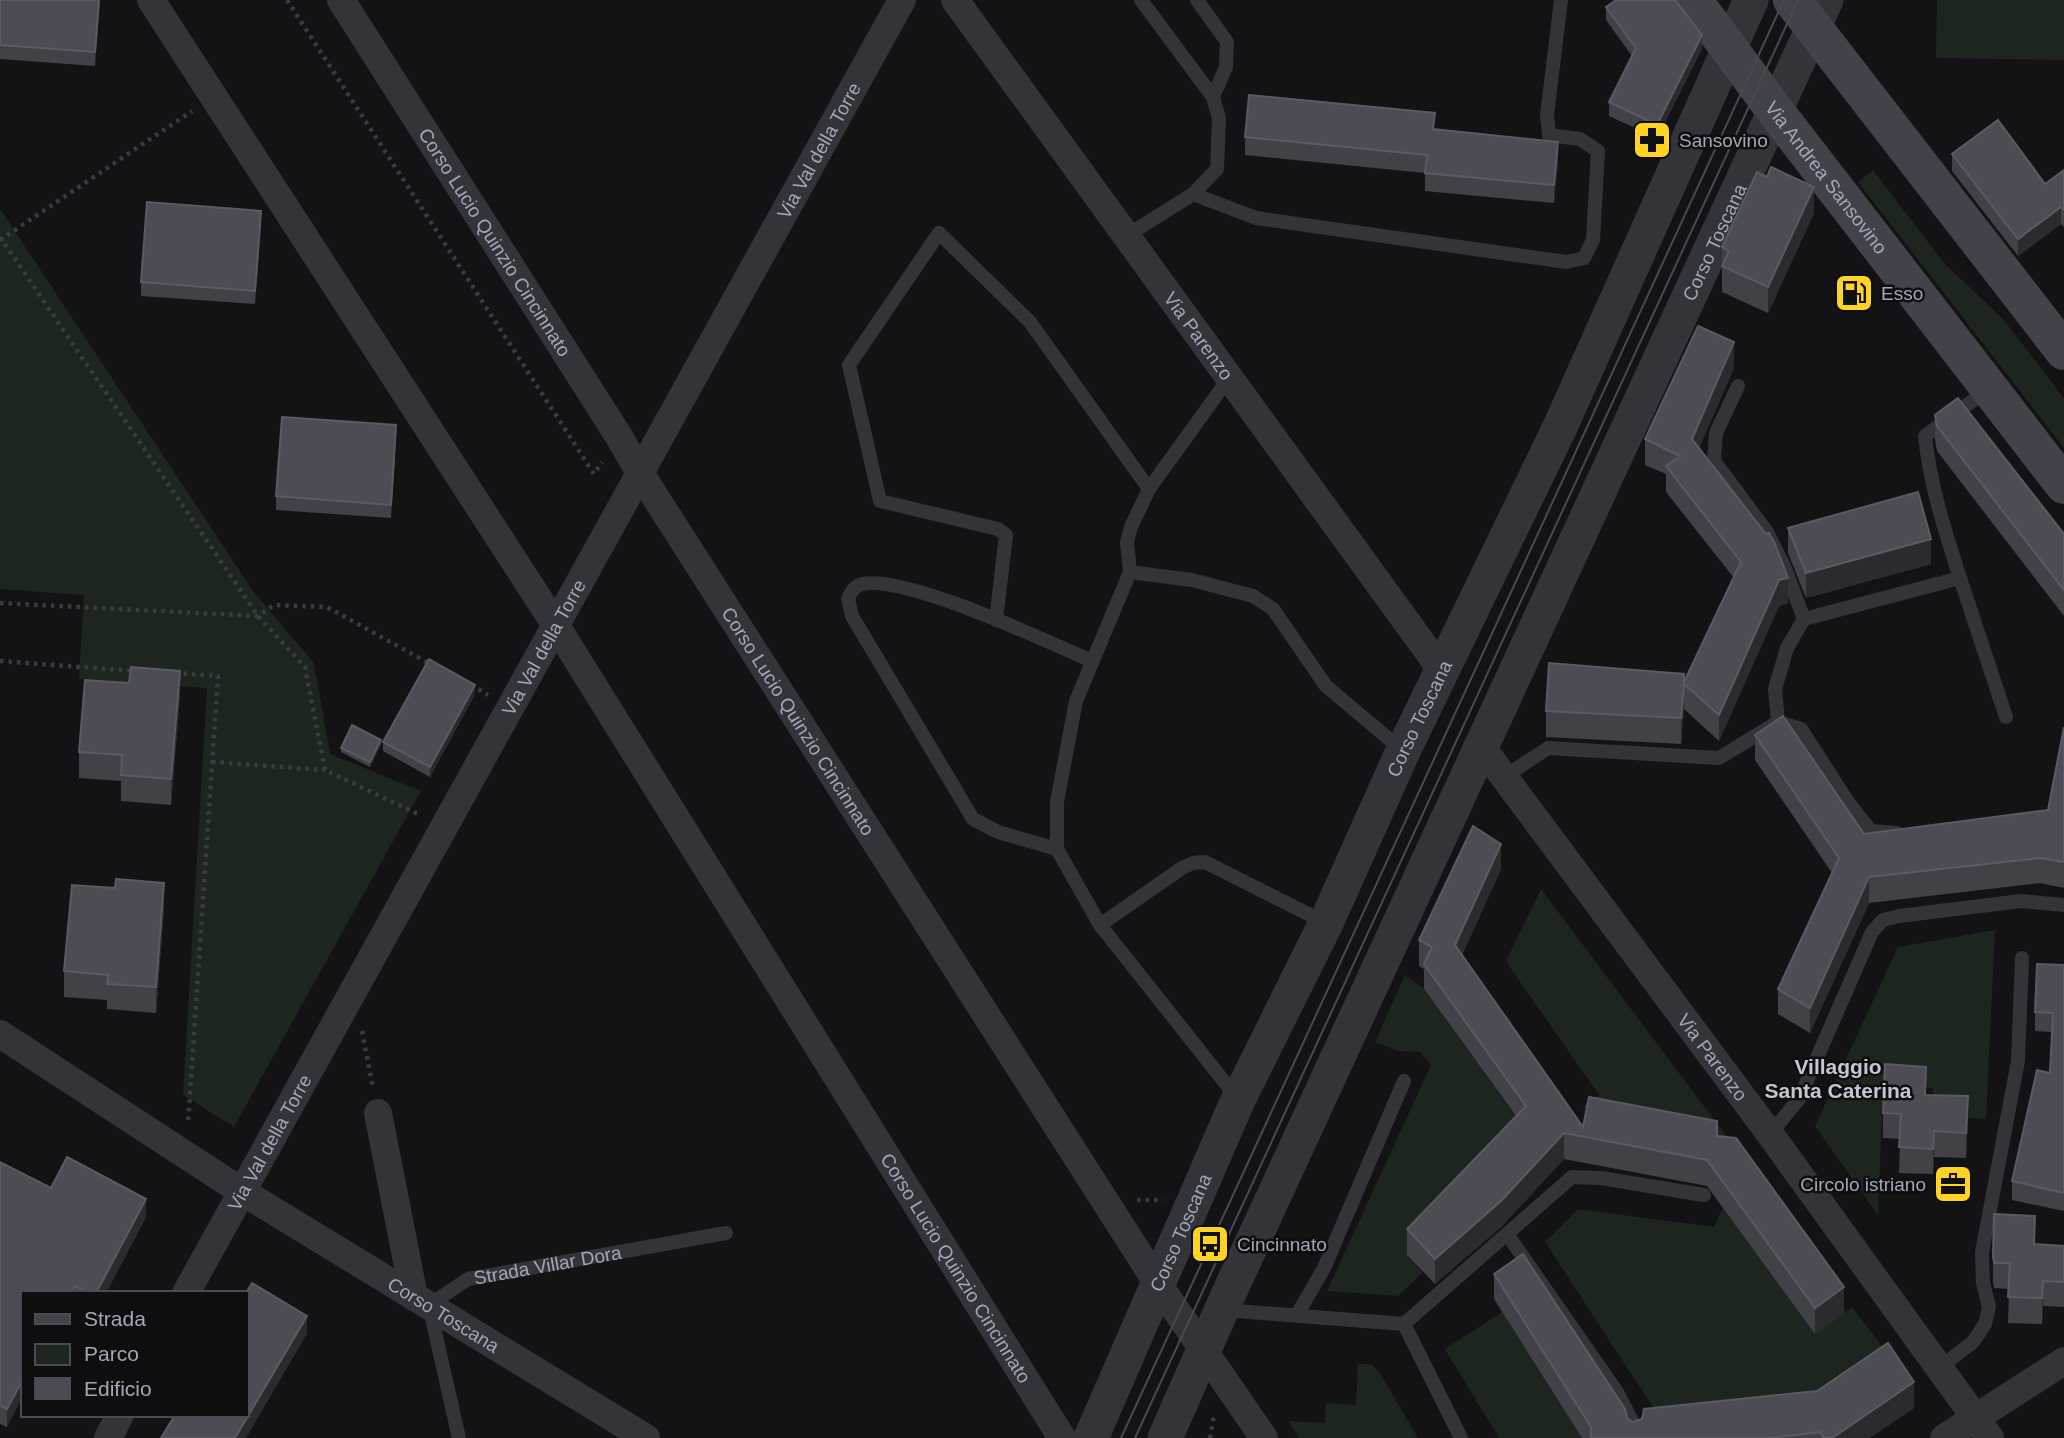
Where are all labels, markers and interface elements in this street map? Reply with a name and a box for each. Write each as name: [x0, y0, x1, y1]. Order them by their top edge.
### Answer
street label: Via Val della Torre: [773, 79, 865, 222]
street label: Via Andrea Sansovino: [1761, 97, 1891, 258]
pharmacy icon: Sansovino: [1631, 119, 1673, 161]
street label: Corso Lucio Quinzio Cincinnato: [414, 124, 575, 360]
place label: Sansovino: [1679, 130, 1768, 151]
street label: Corso Toscana: [1679, 180, 1751, 304]
fuel station icon: Esso: [1833, 272, 1875, 314]
place label: Esso: [1881, 283, 1923, 304]
street label: Via Parenzo: [1160, 288, 1237, 384]
street label: Via Val della Torre: [498, 576, 590, 719]
street label: Corso Lucio Quinzio Cincinnato: [717, 603, 879, 839]
street label: Corso Toscana: [1383, 657, 1456, 780]
street label: Via Parenzo: [1673, 1010, 1752, 1105]
district label: Villaggio Santa Caterina: [1764, 1055, 1912, 1102]
street label: Via Val della Torre: [224, 1071, 316, 1214]
street label: Corso Lucio Quinzio Cincinnato: [876, 1150, 1035, 1387]
office icon: Circolo istriano: [1932, 1163, 1974, 1205]
street label: Corso Toscana: [1146, 1170, 1216, 1295]
place label: Circolo istriano: [1800, 1174, 1926, 1195]
bus stop icon: Cincinnato: [1189, 1223, 1231, 1265]
place label: Cincinnato: [1237, 1234, 1327, 1255]
street label: Strada Villar Dora: [472, 1242, 624, 1289]
street label: Corso Toscana: [384, 1273, 503, 1357]
legend: [21, 1291, 248, 1417]
text: Strada: [84, 1307, 146, 1330]
text: Parco: [84, 1342, 139, 1365]
text: Edificio: [84, 1377, 152, 1400]

